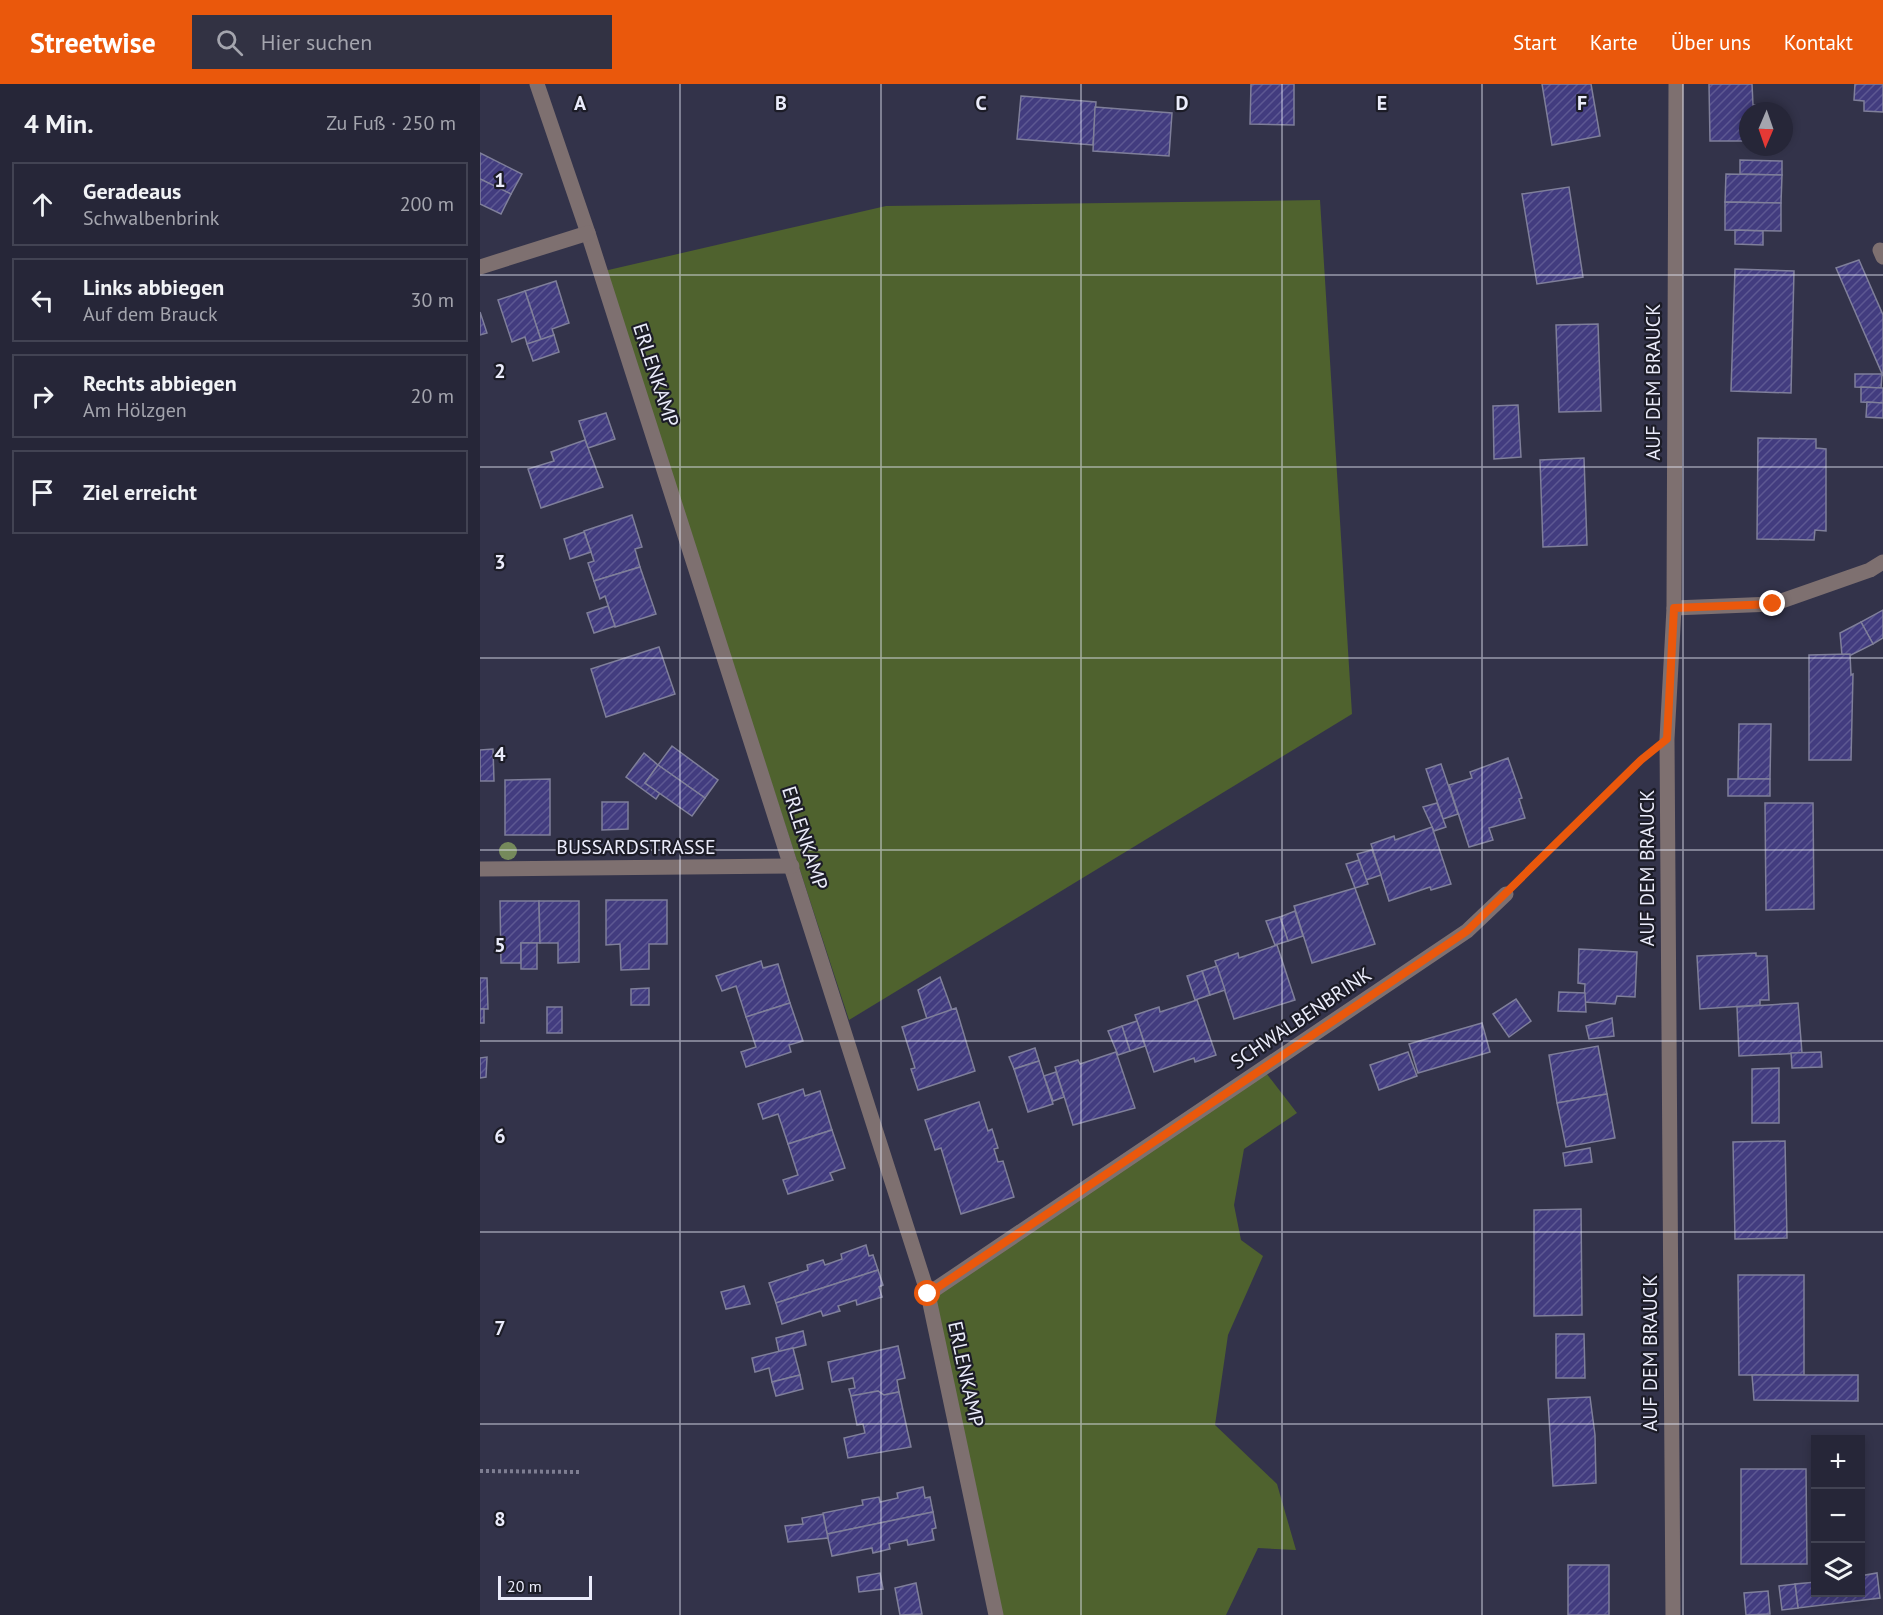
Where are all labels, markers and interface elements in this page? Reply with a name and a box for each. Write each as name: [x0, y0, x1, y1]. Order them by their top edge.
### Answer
search box: [192, 15, 612, 69]
text: Streetwise: [30, 24, 156, 61]
icon: search: [213, 26, 246, 59]
text: Hier suchen: [261, 28, 372, 56]
text: Start: [1513, 29, 1557, 56]
text: Karte: [1590, 29, 1638, 56]
text: Über uns: [1671, 29, 1751, 56]
text: Kontakt: [1784, 29, 1853, 56]
text: A: [574, 90, 587, 116]
text: B: [775, 90, 787, 116]
text: C: [975, 90, 987, 116]
text: D: [1176, 90, 1189, 116]
text: E: [1377, 90, 1387, 116]
text: F: [1577, 90, 1587, 116]
north arrow: [1739, 102, 1793, 156]
text: 4 Min.: [24, 107, 94, 140]
text: Zu Fuß · 250 m: [326, 110, 456, 136]
text: 1: [494, 167, 506, 193]
text: Geradeaus: [83, 177, 181, 205]
icon: ahead: [26, 188, 59, 221]
text: 200 m: [400, 191, 454, 217]
text: Schwalbenbrink: [83, 205, 219, 231]
text: Links abbiegen: [83, 273, 224, 301]
icon: left: [26, 284, 59, 317]
text: 30 m: [411, 287, 454, 313]
text: Auf dem Brauck: [83, 301, 217, 327]
street label: AUF DEM BRAUCK: [1640, 304, 1666, 460]
street label: ERLENKAMP: [627, 320, 685, 430]
text: 2: [494, 358, 506, 384]
text: Rechts abbiegen: [83, 369, 237, 397]
icon: right: [26, 380, 59, 413]
text: 20 m: [411, 383, 454, 409]
text: Am Hölzgen: [83, 397, 187, 423]
icon: arrive: [26, 476, 59, 509]
text: Ziel erreicht: [83, 478, 197, 506]
text: 3: [494, 549, 506, 575]
route end: [1759, 590, 1785, 616]
text: 4: [494, 741, 506, 767]
street label: ERLENKAMP: [776, 783, 834, 893]
street label: AUF DEM BRAUCK: [1634, 790, 1660, 946]
street label: BUSSARDSTRASSE: [556, 834, 716, 860]
text: 5: [494, 932, 506, 958]
street label: SCHWALBENBRINK: [1226, 961, 1376, 1075]
text: 6: [494, 1123, 506, 1149]
street label: AUF DEM BRAUCK: [1637, 1275, 1663, 1431]
route start: [914, 1280, 940, 1306]
text: 7: [494, 1315, 506, 1341]
street label: ERLENKAMP: [942, 1319, 990, 1429]
map controls: [1811, 1435, 1865, 1597]
button: +: [1811, 1435, 1865, 1489]
button: −: [1811, 1489, 1865, 1543]
text: 8: [494, 1506, 506, 1532]
button: layers: [1811, 1543, 1865, 1597]
scale bar: [498, 1573, 592, 1600]
text: 20 m: [507, 1576, 542, 1596]

